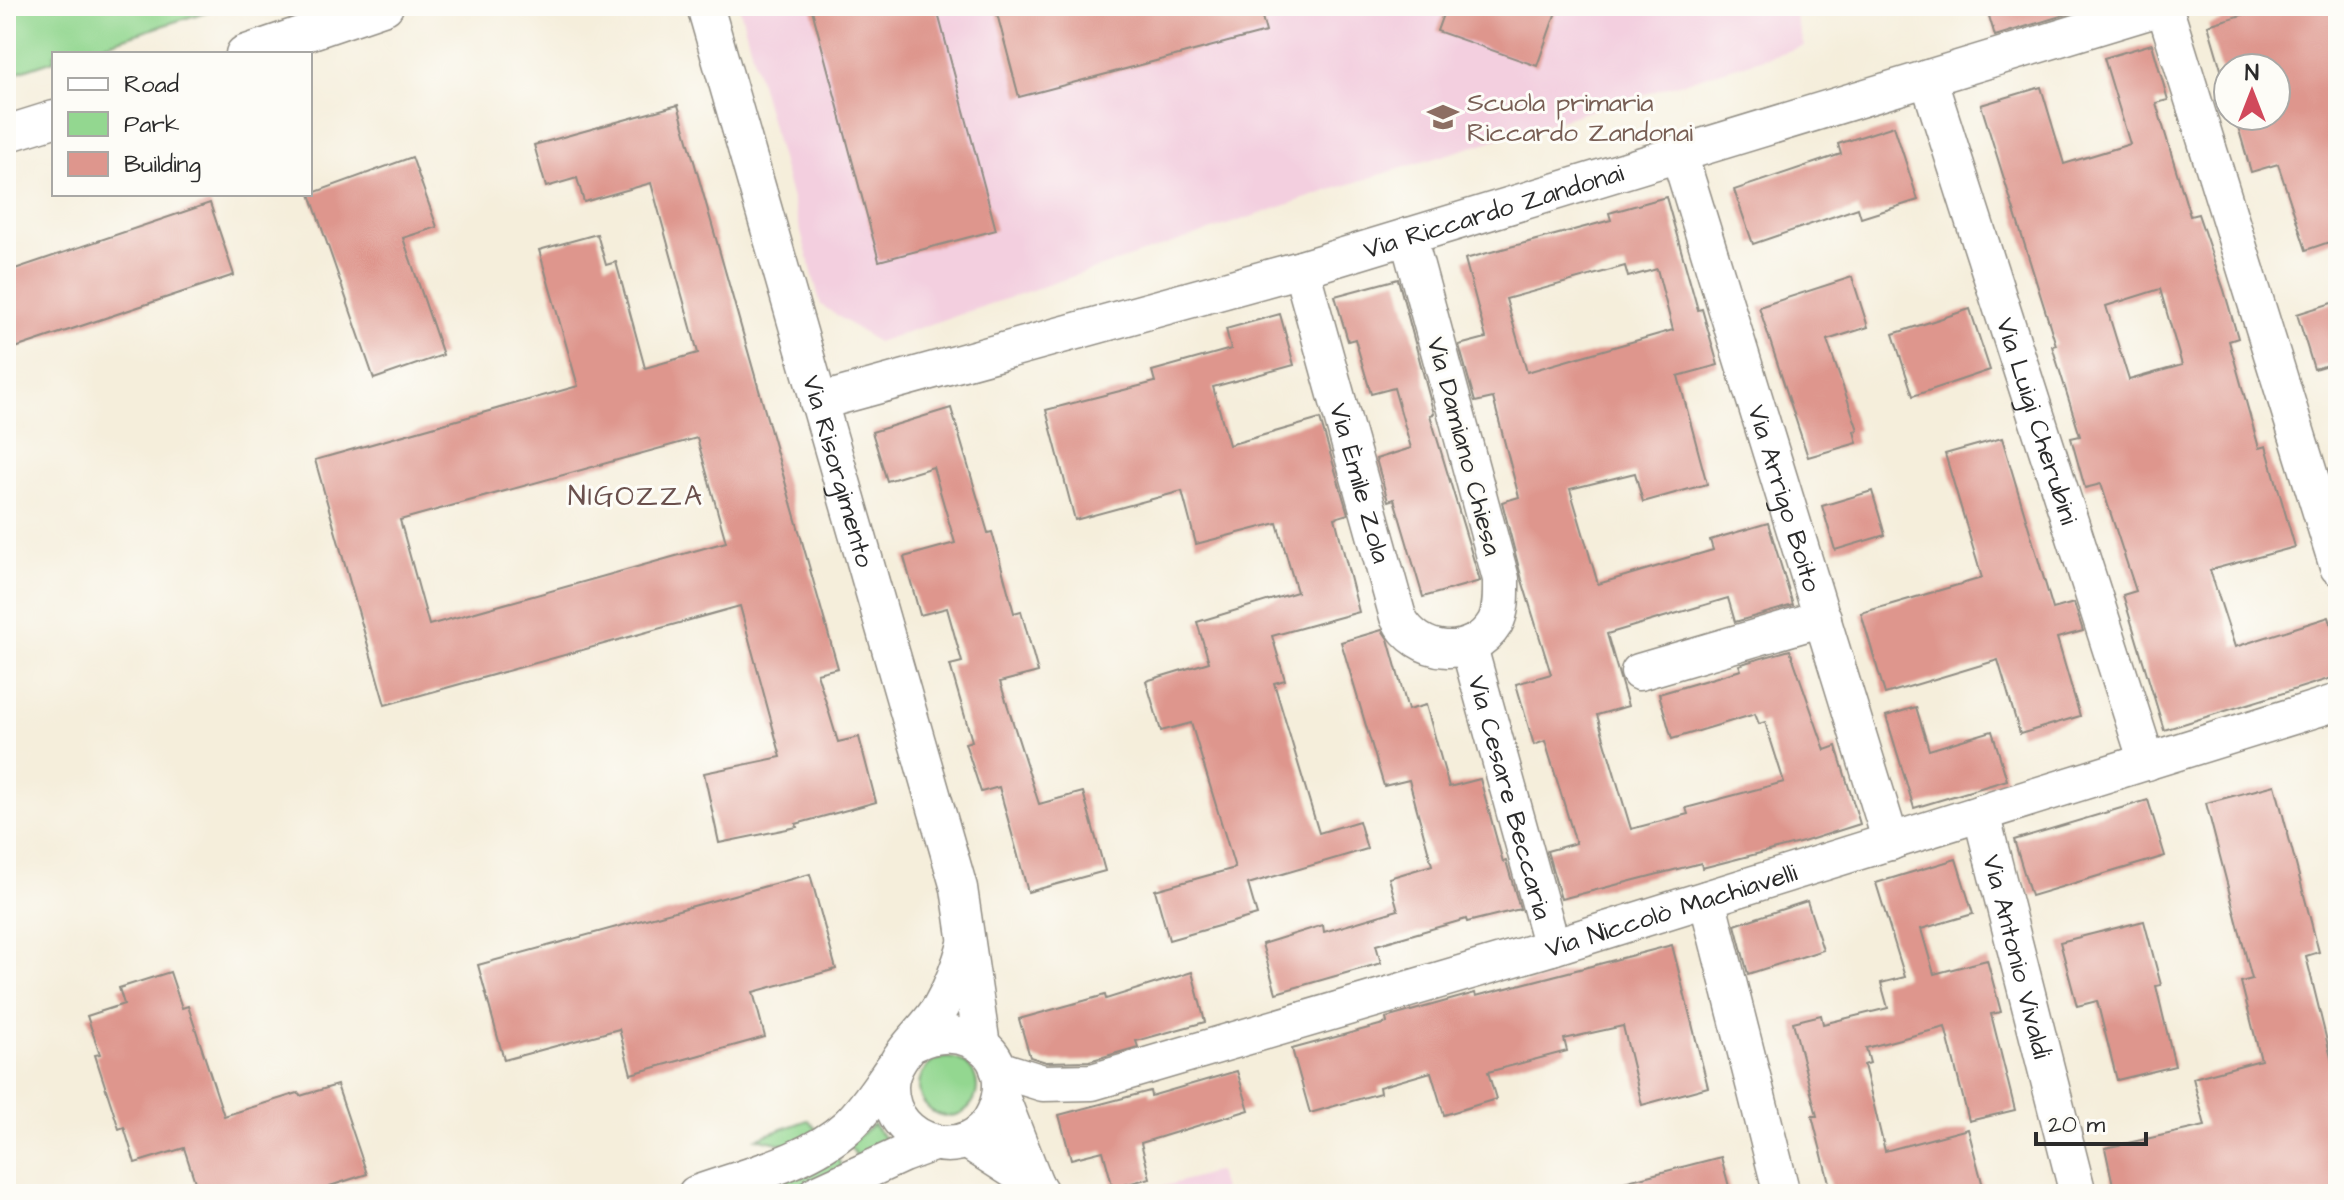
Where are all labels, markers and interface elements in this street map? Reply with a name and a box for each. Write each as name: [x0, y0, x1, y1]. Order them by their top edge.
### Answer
legend: [52, 52, 312, 196]
north arrow: [2212, 52, 2292, 132]
text: N: [2245, 58, 2259, 89]
text: Road: [124, 68, 179, 102]
place label: Scuola primaria Riccardo Zandonai: [1467, 85, 1693, 151]
school or university icon: Scuola primaria Riccardo Zandonai: [1426, 100, 1460, 134]
text: Park: [124, 108, 180, 142]
text: Building: [124, 148, 201, 183]
street label: Via Riccardo Zandonai: [1359, 155, 1628, 268]
street label: Via Luigi Cherubini: [1987, 313, 2087, 529]
street label: Via Damiano Chiesa: [1418, 333, 1511, 560]
street label: Via Risorgimento: [793, 371, 883, 572]
street label: Via Èmile Zola: [1320, 399, 1399, 567]
street label: Via Arrigo Boito: [1738, 400, 1830, 597]
district label: NIGOZZA: [568, 477, 704, 516]
street label: Via Cesare Beccaria: [1459, 671, 1561, 924]
street label: Via Antonio Vivaldi: [1973, 851, 2060, 1062]
street label: Via Niccolò Machiavelli: [1541, 855, 1801, 967]
scale bar: [2036, 1096, 2146, 1146]
text: 20 m: [2048, 1108, 2105, 1142]

